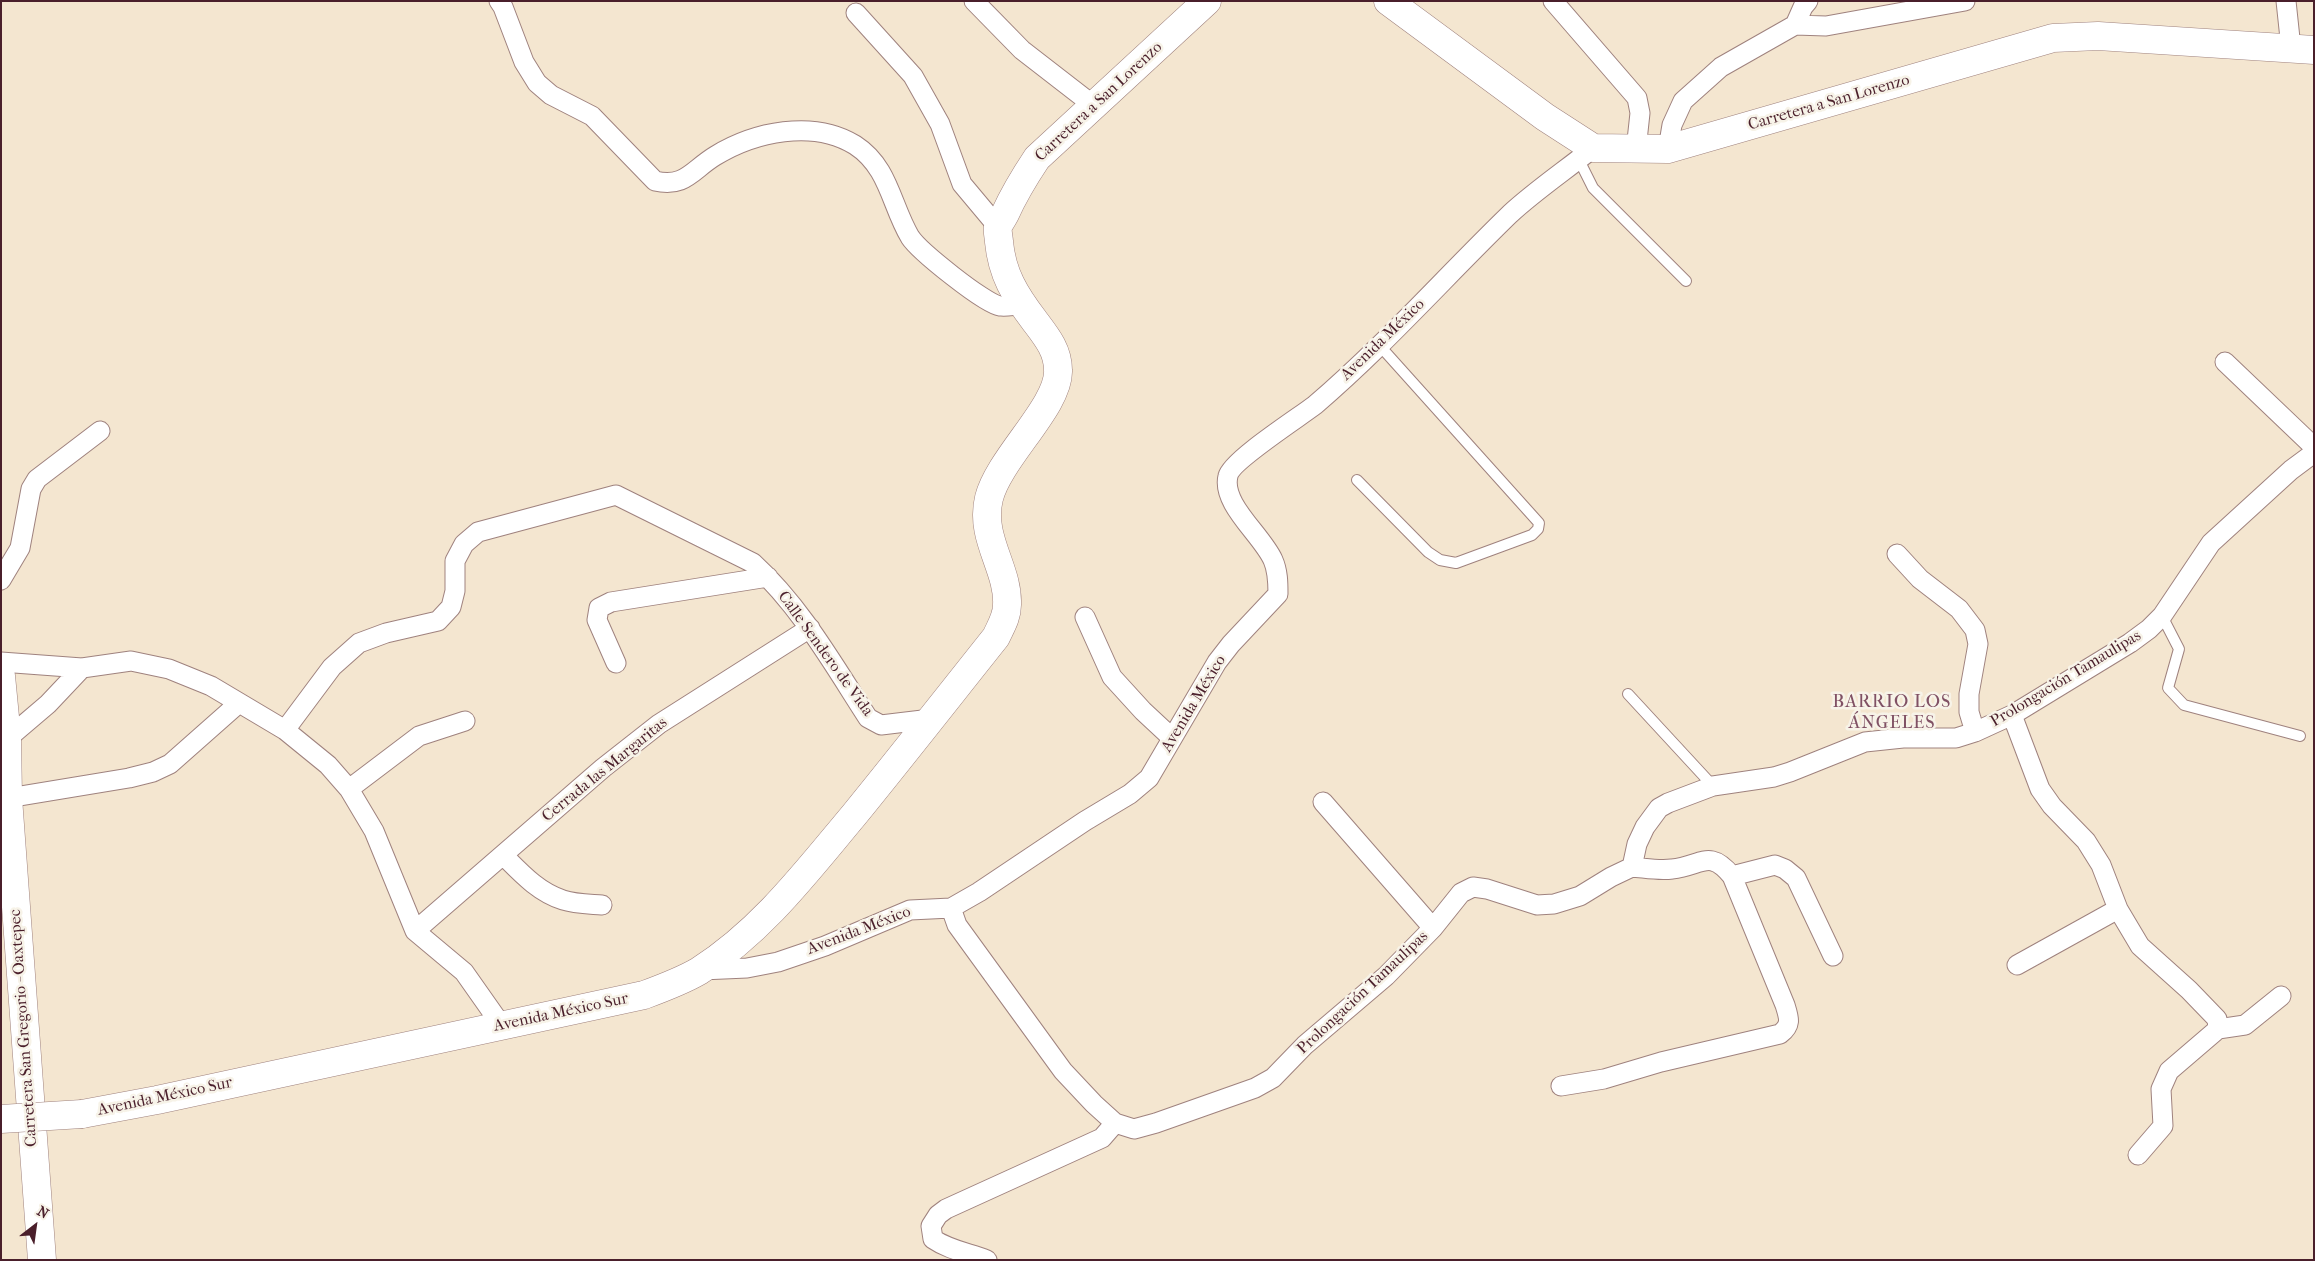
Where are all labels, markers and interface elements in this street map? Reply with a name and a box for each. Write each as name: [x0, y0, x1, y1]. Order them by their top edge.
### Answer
street label: Carretera a San Lorenzo: [1031, 38, 1167, 166]
street label: Carretera a San Lorenzo: [1746, 71, 1912, 135]
street label: Avenida México: [1337, 295, 1429, 385]
street label: Calle Sendero de Vida: [773, 588, 877, 720]
street label: Prolongación Tamaulipas: [1987, 626, 2145, 732]
street label: Avenida México: [1158, 652, 1230, 756]
district label: BARRIO LOS ÁNGELES: [1831, 692, 1953, 734]
street label: Cerrada las Margaritas: [539, 714, 671, 826]
street label: Avenida México: [804, 902, 914, 960]
street label: Carretera San Gregorio - Oaxtepec: [6, 909, 42, 1147]
street label: Prolongación Tamaulipas: [1294, 927, 1432, 1059]
street label: Avenida México Sur: [492, 989, 630, 1037]
street label: Avenida México Sur: [96, 1073, 234, 1121]
north arrow: [10, 1201, 60, 1251]
text: N: [34, 1203, 52, 1223]

